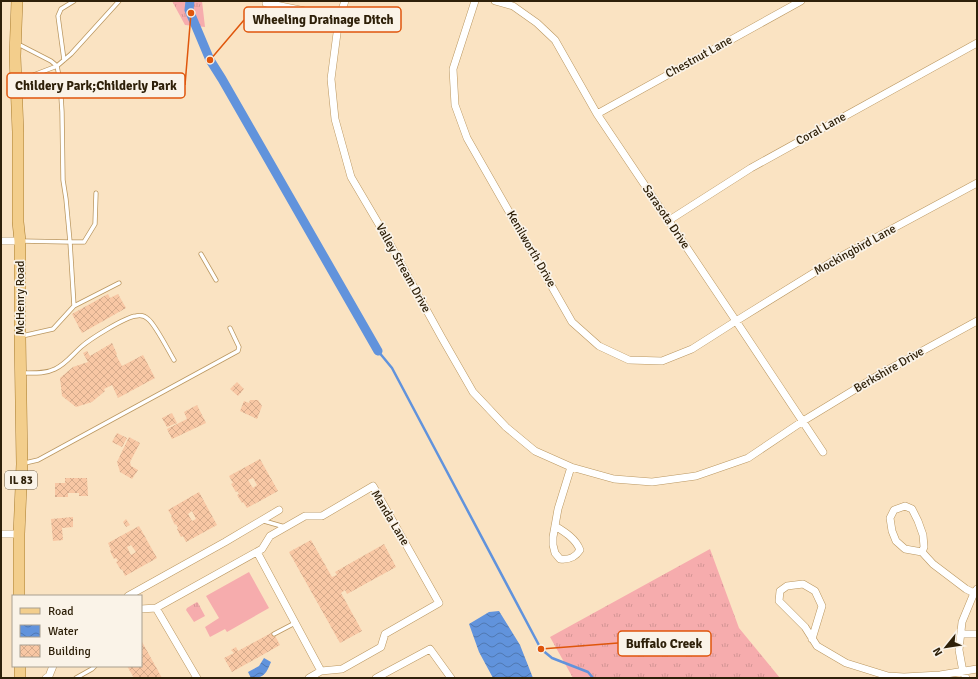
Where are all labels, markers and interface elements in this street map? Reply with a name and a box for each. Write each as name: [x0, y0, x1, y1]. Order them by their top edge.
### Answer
callout: Wheeling Drainage Ditch: [244, 7, 401, 32]
text: Wheeling Drainage Ditch: [252, 12, 394, 28]
street label: Chestnut Lane: [663, 33, 735, 81]
callout: Childery Park;Childerly Park: [7, 73, 185, 98]
text: Childery Park;Childerly Park: [15, 78, 177, 94]
street label: Coral Lane: [793, 109, 849, 149]
street label: Sarasota Drive: [639, 182, 693, 252]
street label: Kenilworth Drive: [503, 208, 559, 290]
street label: Valley Stream Drive: [372, 221, 434, 315]
street label: Mockingbird Lane: [811, 221, 899, 279]
street label: McHenry Road: [13, 261, 28, 335]
street label: Berkshire Drive: [851, 344, 927, 396]
road number: IL 83: [5, 471, 37, 489]
street label: Manda Lane: [368, 487, 412, 549]
legend: [12, 595, 142, 667]
text: Road: [48, 604, 74, 619]
text: Water: [48, 624, 79, 639]
north arrow: [926, 627, 966, 667]
callout: Buffalo Creek: [618, 631, 711, 656]
text: Buffalo Creek: [626, 636, 703, 652]
text: Building: [48, 644, 91, 659]
text: N: [930, 645, 945, 658]

